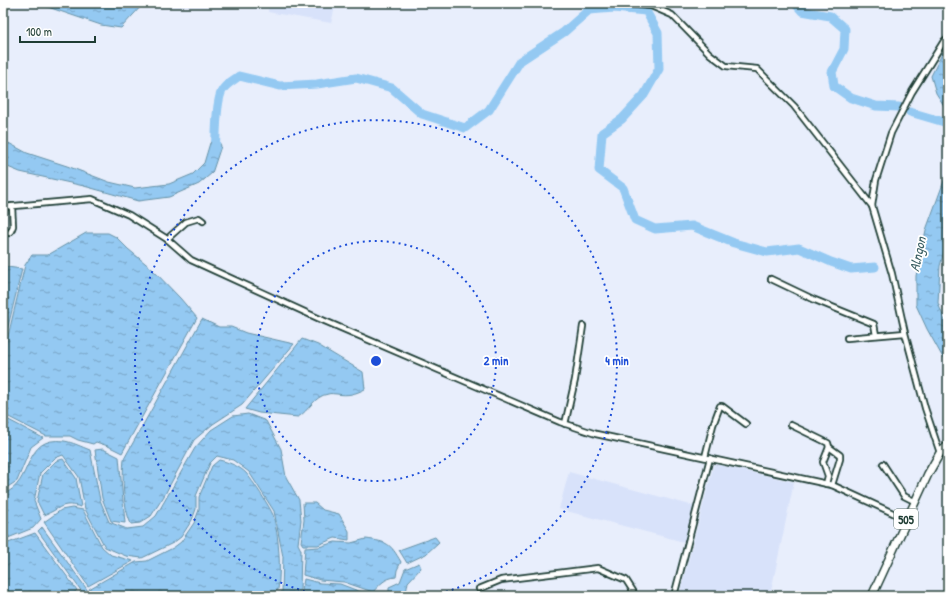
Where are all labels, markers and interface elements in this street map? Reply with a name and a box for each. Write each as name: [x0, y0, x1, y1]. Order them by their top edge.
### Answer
scale bar: [20, 18, 95, 44]
text: 100 m: [26, 23, 52, 40]
water label: Alngon: [904, 233, 931, 273]
text: 2 min: [484, 352, 509, 369]
text: 4 min: [605, 352, 629, 369]
centre of rings: [369, 354, 383, 368]
road number: 505: [894, 509, 918, 529]

